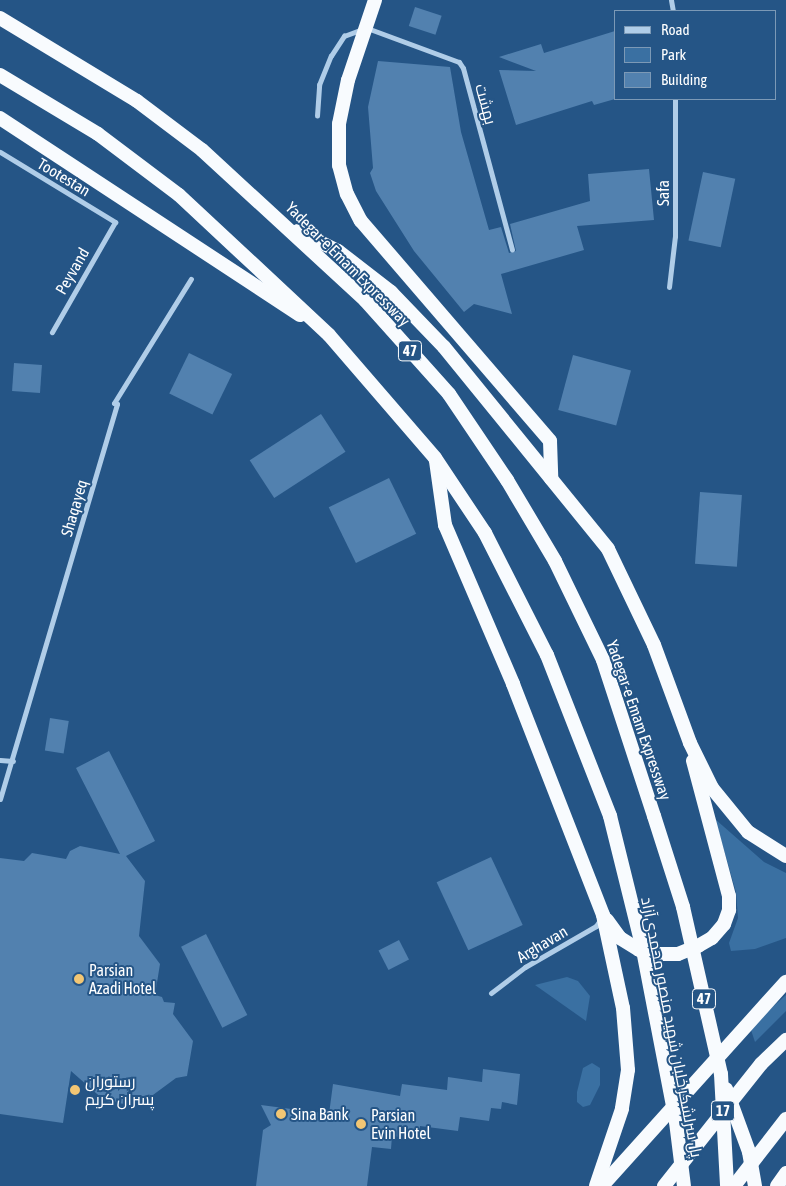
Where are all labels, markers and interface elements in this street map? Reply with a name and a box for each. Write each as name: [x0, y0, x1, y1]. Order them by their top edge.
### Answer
legend: [614, 10, 776, 100]
text: Road: [661, 21, 690, 38]
text: Park: [661, 46, 686, 63]
text: Building: [661, 71, 707, 88]
street label: بهشت: [471, 81, 501, 127]
street label: Tootestan: [34, 154, 94, 200]
street label: Safa: [653, 180, 673, 206]
street label: Yadegar-e Emam Expressway: [282, 198, 414, 330]
street label: Peyvand: [51, 244, 93, 298]
road number: 47: [398, 338, 422, 364]
street label: Shaqayeq: [57, 477, 91, 539]
street label: Yadegar-e Emam Expressway: [603, 638, 675, 802]
street label: پل سرلشکر خلبان شهید منصور محمدی‌آزاد: [637, 895, 707, 1159]
street label: Arghavan: [513, 921, 571, 967]
place label: Parsian Azadi Hotel: [89, 960, 156, 998]
marker: Parsian Azadi Hotel: [73, 973, 85, 985]
road number: 47: [692, 986, 716, 1012]
place label: رستوران پسران کریم: [85, 1071, 154, 1109]
marker: رستوران پسران کریم: [69, 1084, 81, 1096]
road number: 17: [710, 1098, 736, 1124]
place label: Sina Bank: [291, 1104, 349, 1124]
place label: Parsian Evin Hotel: [371, 1105, 431, 1143]
marker: Sina Bank: [275, 1108, 287, 1120]
marker: Parsian Evin Hotel: [355, 1118, 367, 1130]

